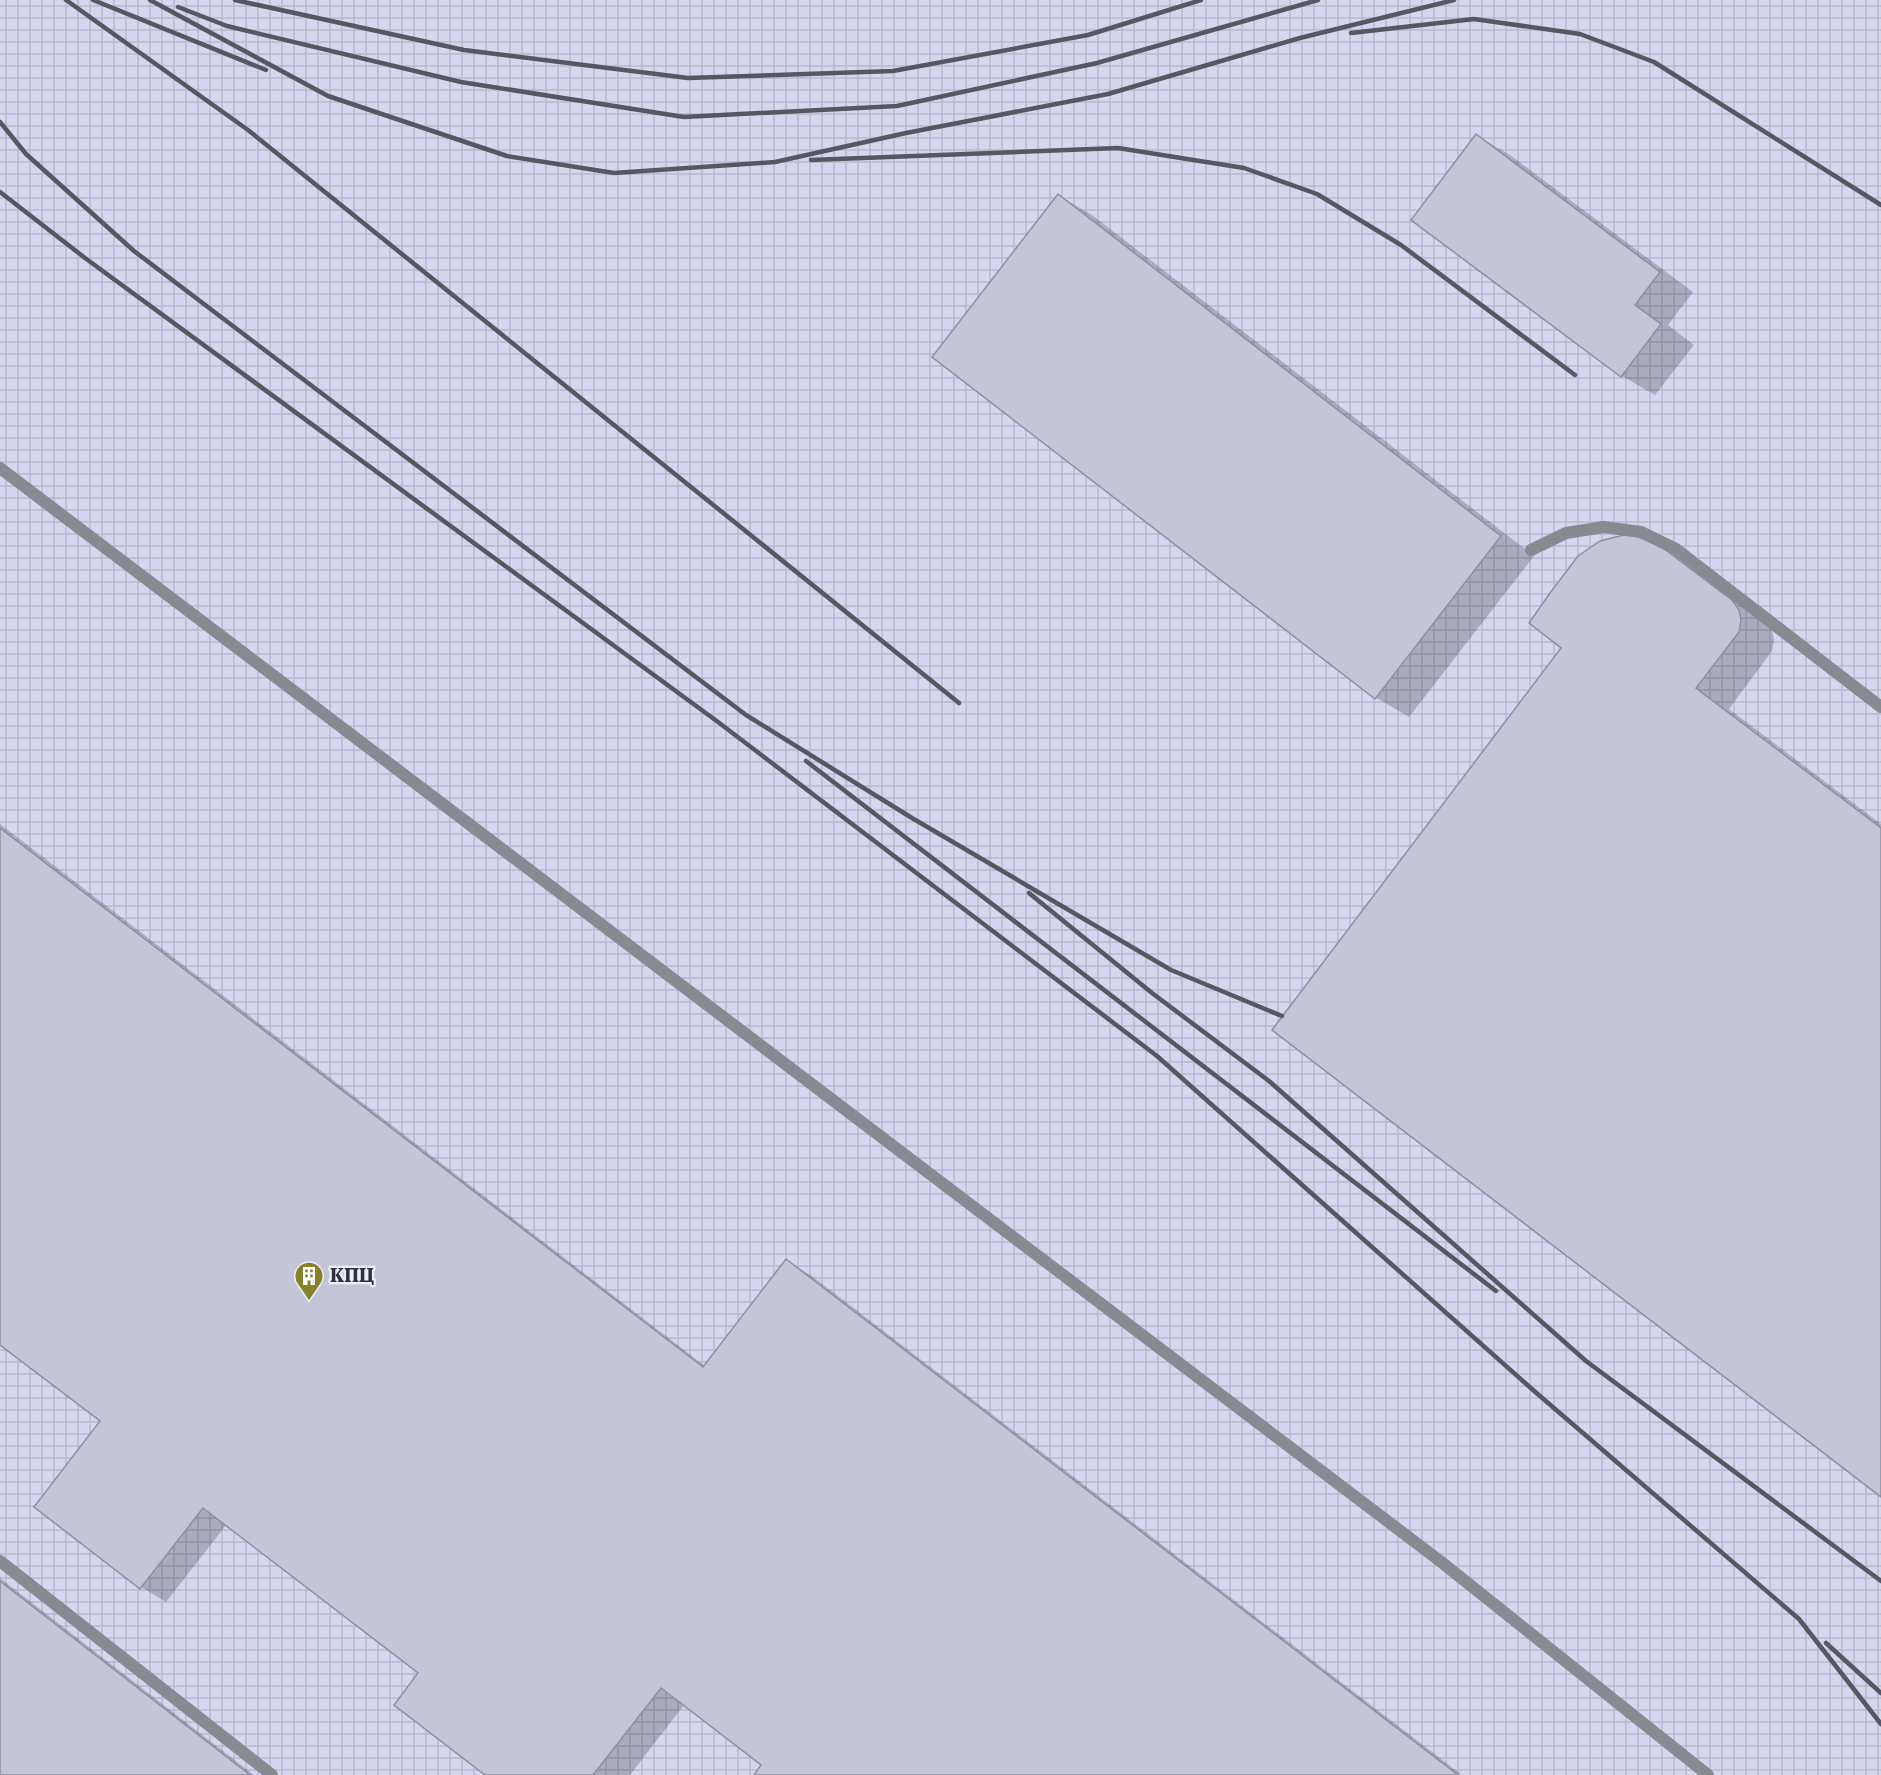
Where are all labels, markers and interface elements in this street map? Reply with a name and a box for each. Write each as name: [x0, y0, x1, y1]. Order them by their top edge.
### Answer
building icon: КПЦ: [293, 1260, 325, 1302]
place label: КПЦ: [330, 1265, 374, 1286]

